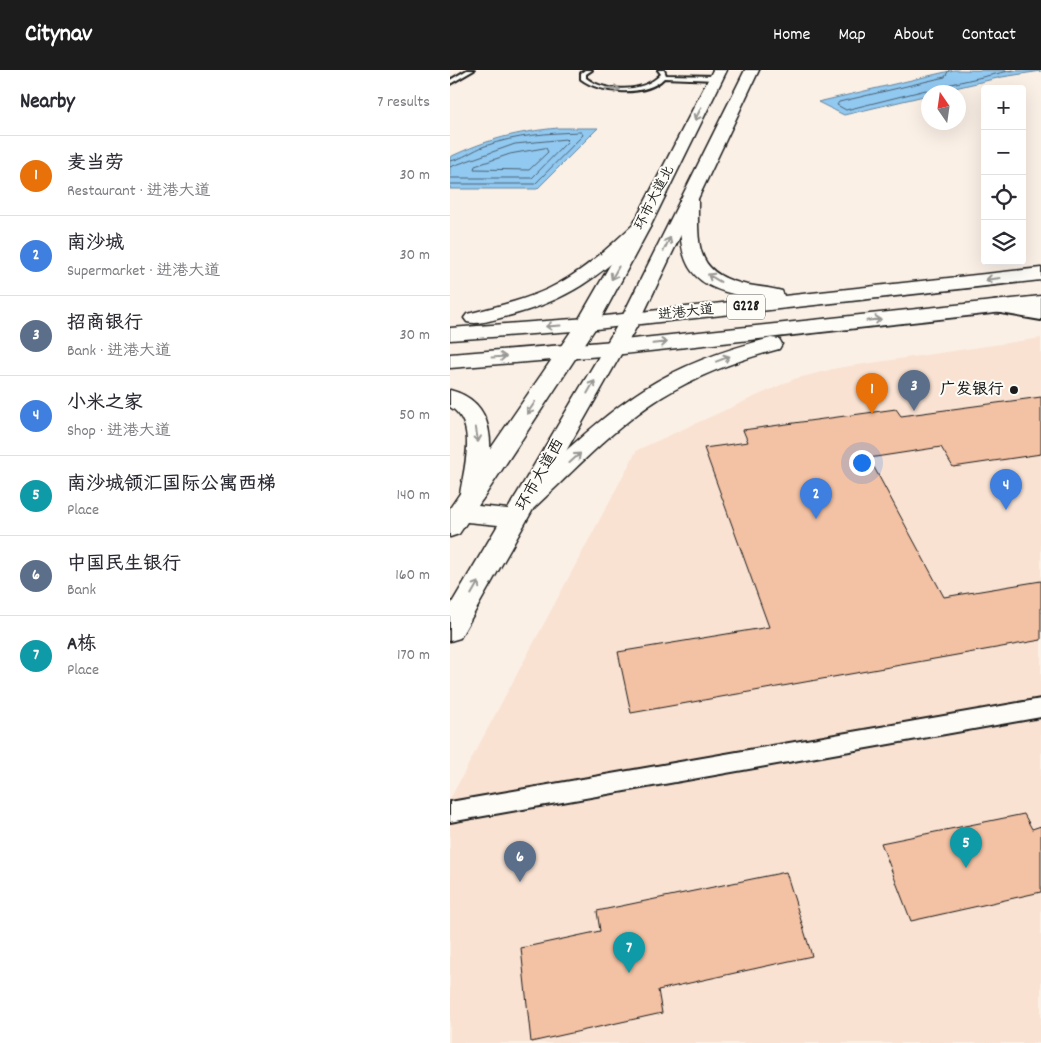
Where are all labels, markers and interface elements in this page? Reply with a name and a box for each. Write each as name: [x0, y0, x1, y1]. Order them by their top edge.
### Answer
text: Citynav: [25, 18, 92, 52]
text: Home: [773, 23, 810, 48]
text: Map: [838, 23, 866, 48]
text: About: [894, 23, 934, 48]
text: Contact: [962, 23, 1016, 48]
one-way arrow: [605, 84, 621, 93]
north arrow: [921, 85, 966, 130]
map controls: [981, 85, 1026, 265]
button: +: [981, 85, 1026, 130]
text: Nearby: [20, 88, 75, 118]
text: 7 results: [377, 91, 430, 114]
one-way arrow: [693, 106, 703, 121]
button: −: [981, 130, 1026, 175]
text: 麦当劳: [67, 151, 124, 178]
street label: 环市大道北: [630, 162, 680, 234]
text: 1: [34, 164, 38, 187]
text: 30 m: [400, 164, 430, 187]
button: locate: [981, 175, 1026, 220]
text: Restaurant · 进港大道: [67, 180, 211, 203]
button: layers: [981, 220, 1026, 265]
text: 南沙城: [67, 231, 124, 258]
one-way arrow: [663, 237, 673, 252]
text: 2: [33, 244, 40, 267]
text: 30 m: [400, 244, 430, 267]
text: Supermarket · 进港大道: [67, 260, 220, 283]
one-way arrow: [610, 266, 620, 281]
one-way arrow: [706, 273, 721, 283]
one-way arrow: [985, 275, 1001, 285]
road number: G228: [727, 294, 765, 320]
street label: 进港大道: [657, 300, 715, 326]
text: 招商银行: [67, 311, 143, 338]
one-way arrow: [866, 315, 882, 325]
one-way arrow: [545, 322, 561, 331]
text: 3: [32, 324, 40, 347]
text: 30 m: [400, 324, 430, 347]
one-way arrow: [652, 338, 668, 348]
text: Bank · 进港大道: [67, 340, 171, 363]
one-way arrow: [490, 353, 506, 362]
one-way arrow: [715, 354, 731, 363]
pin: 3: [898, 370, 930, 411]
pin: 1: [856, 373, 888, 414]
place label: 广发银行: [940, 379, 1004, 402]
one-way arrow: [587, 381, 597, 395]
marker: 广发银行: [1008, 384, 1020, 396]
text: 小米之家: [67, 391, 143, 418]
one-way arrow: [526, 401, 536, 415]
text: 4: [33, 404, 39, 427]
text: 50 m: [399, 404, 430, 427]
text: Shop · 进港大道: [67, 420, 171, 443]
one-way arrow: [473, 426, 483, 442]
street label: 环市大道西: [511, 435, 571, 515]
your location: [849, 450, 875, 476]
one-way arrow: [568, 452, 581, 463]
pin: 4: [990, 469, 1022, 510]
text: 南沙城领汇国际公寓西梯: [67, 472, 276, 499]
pin: 2: [800, 478, 832, 519]
text: 5: [32, 484, 40, 507]
text: 140 m: [396, 484, 430, 507]
text: Place: [67, 499, 99, 522]
text: 中国民生银行: [67, 552, 181, 579]
text: 6: [32, 564, 40, 587]
text: 160 m: [395, 564, 430, 587]
text: Bank: [67, 579, 96, 602]
one-way arrow: [470, 582, 480, 596]
text: A栋: [67, 632, 96, 659]
text: 7: [33, 644, 39, 667]
text: 170 m: [397, 644, 430, 667]
text: Place: [67, 659, 99, 682]
pin: 5: [950, 827, 982, 868]
pin: 6: [504, 841, 536, 882]
pin: 7: [613, 932, 645, 973]

